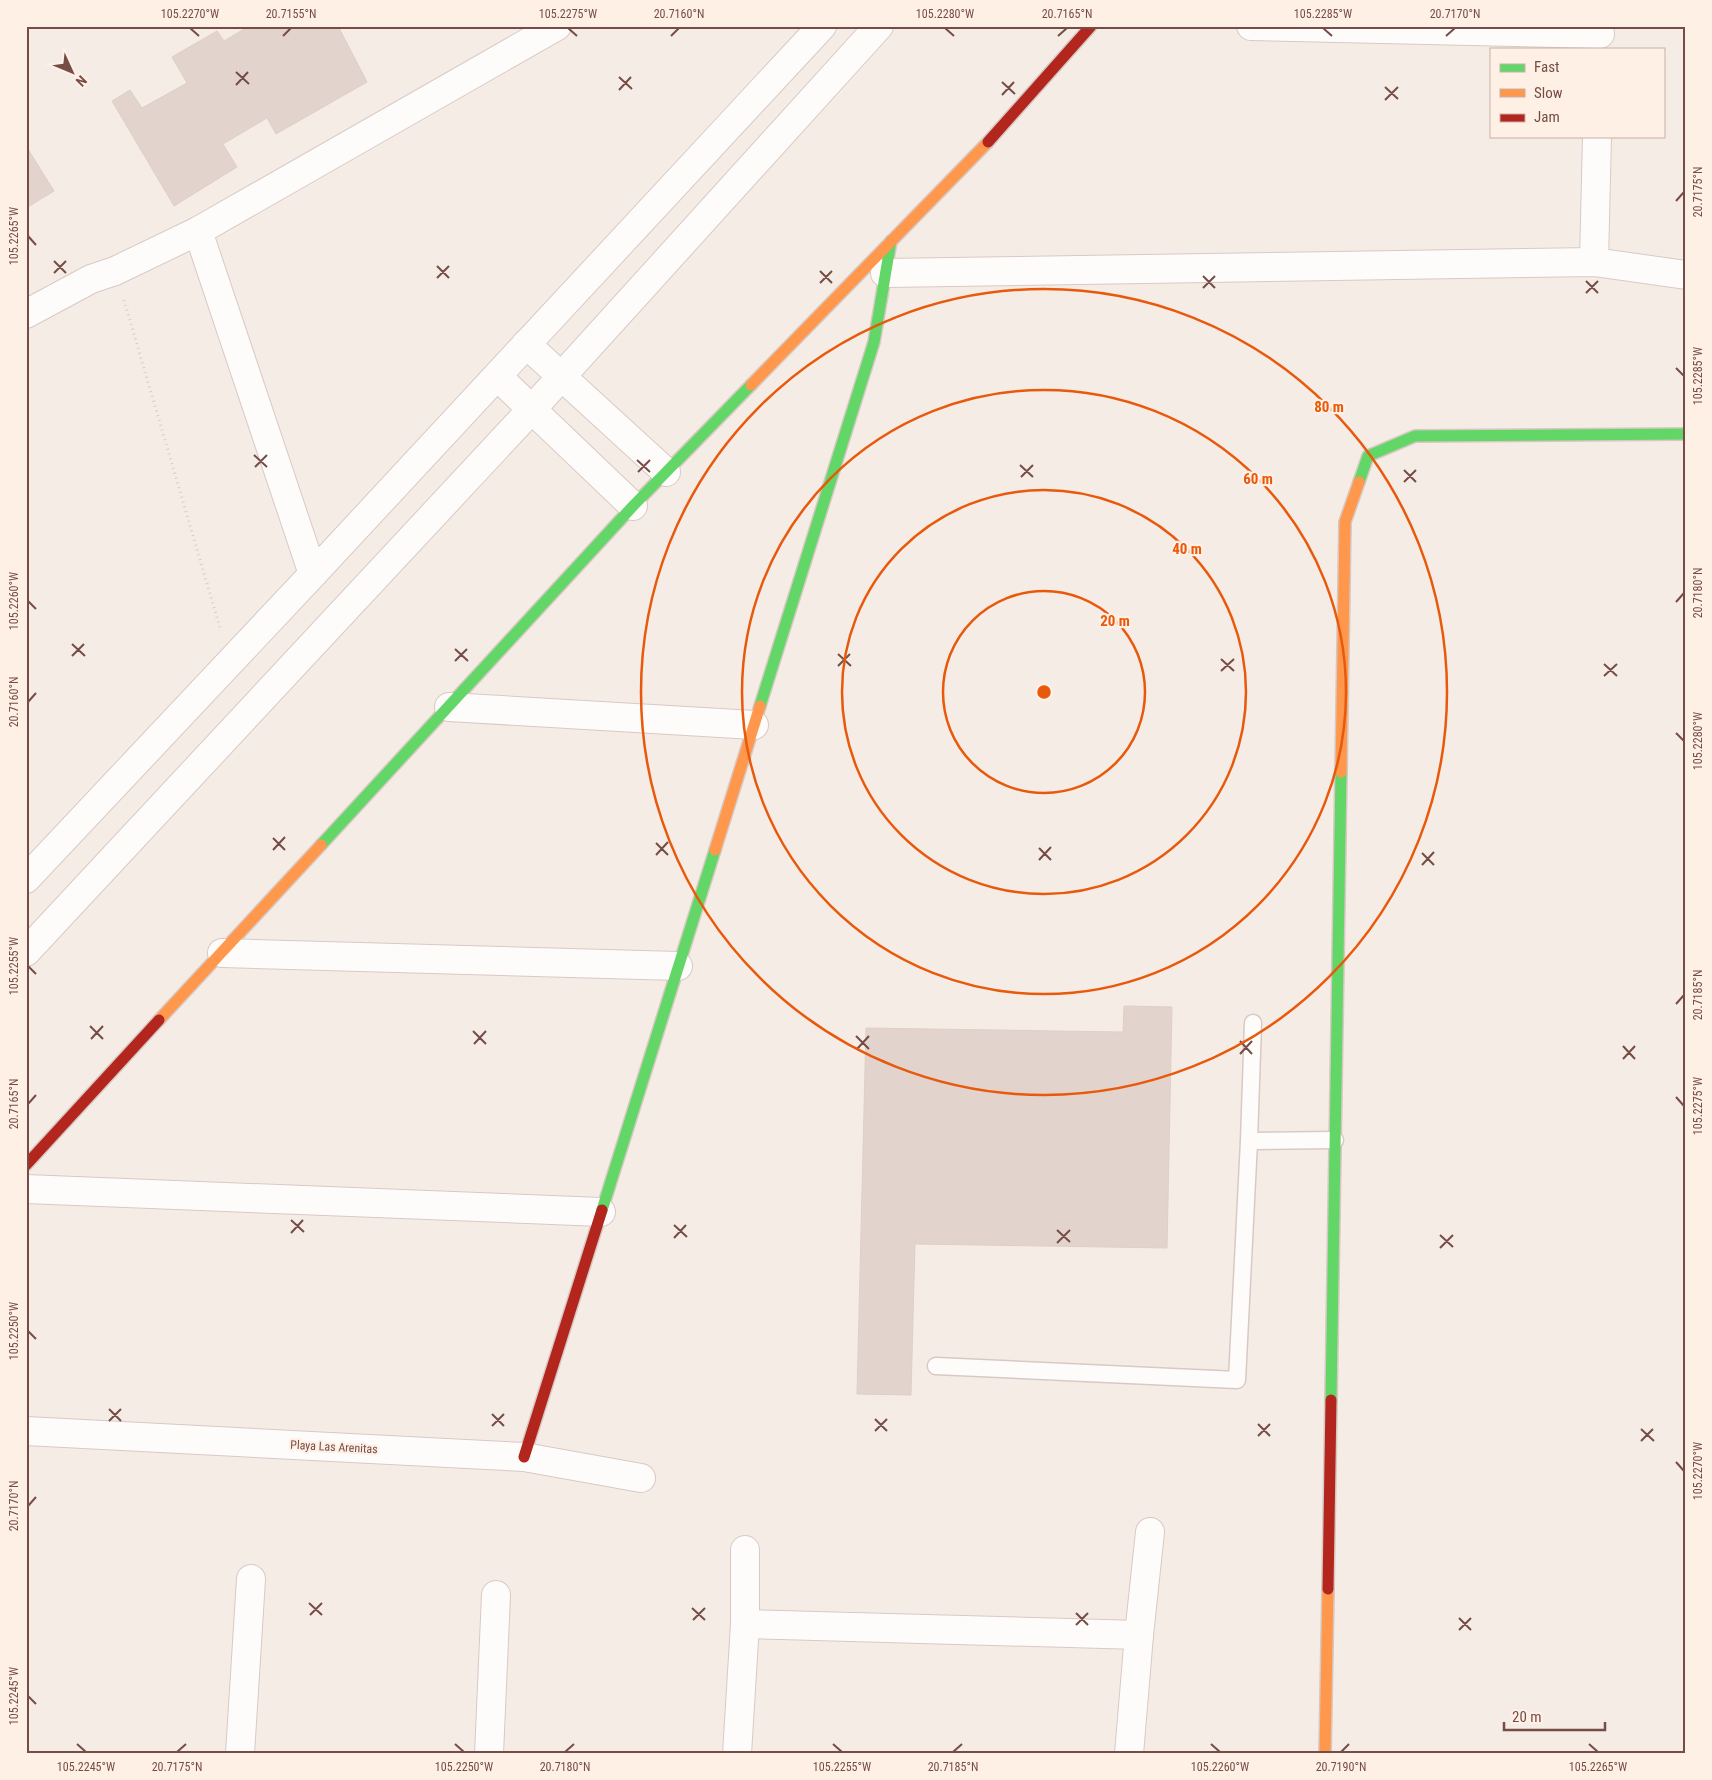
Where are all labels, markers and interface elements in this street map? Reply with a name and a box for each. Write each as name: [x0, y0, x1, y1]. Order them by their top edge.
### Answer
text: 105.2270°W: [161, 7, 219, 21]
text: 20.7155°N: [266, 7, 316, 21]
text: 105.2275°W: [539, 7, 597, 21]
text: 20.7160°N: [654, 7, 704, 21]
text: 105.2280°W: [916, 7, 974, 21]
text: 20.7165°N: [1042, 7, 1092, 21]
text: 105.2285°W: [1294, 7, 1352, 21]
text: 20.7170°N: [1430, 7, 1480, 21]
north arrow: [48, 48, 98, 98]
legend: [1490, 48, 1664, 138]
text: Fast: [1534, 58, 1559, 76]
text: N: [73, 72, 90, 90]
text: Slow: [1534, 84, 1563, 102]
text: Jam: [1534, 108, 1560, 126]
text: 20.7175°N: [1691, 167, 1705, 217]
text: 105.2265°W: [7, 207, 21, 265]
text: 105.2285°W: [1691, 347, 1705, 405]
text: 80 m: [1314, 398, 1344, 416]
text: 60 m: [1243, 470, 1273, 488]
text: 40 m: [1172, 540, 1202, 558]
text: 20.7180°N: [1691, 568, 1705, 618]
text: 105.2260°W: [7, 572, 21, 630]
text: 20 m: [1100, 612, 1130, 630]
text: 20.7160°N: [7, 677, 21, 727]
centre of rings: [1035, 683, 1053, 701]
text: 105.2280°W: [1691, 712, 1705, 770]
text: 105.2255°W: [7, 937, 21, 995]
text: 20.7185°N: [1691, 970, 1705, 1020]
text: 105.2275°W: [1691, 1077, 1705, 1135]
text: 20.7165°N: [7, 1079, 21, 1129]
text: 105.2250°W: [7, 1302, 21, 1360]
street label: Playa Las Arenitas: [290, 1438, 378, 1456]
text: 105.2270°W: [1691, 1442, 1705, 1500]
text: 20.7170°N: [7, 1481, 21, 1531]
text: 105.2245°W: [7, 1667, 21, 1725]
scale bar: [1504, 1700, 1606, 1732]
text: 20 m: [1512, 1708, 1542, 1726]
text: 105.2245°W: [57, 1760, 115, 1774]
text: 20.7175°N: [152, 1760, 202, 1774]
text: 105.2250°W: [435, 1760, 493, 1774]
text: 20.7180°N: [540, 1760, 590, 1774]
text: 105.2255°W: [813, 1760, 871, 1774]
text: 20.7185°N: [928, 1760, 978, 1774]
text: 105.2260°W: [1191, 1760, 1249, 1774]
text: 20.7190°N: [1316, 1760, 1366, 1774]
text: 105.2265°W: [1569, 1760, 1627, 1774]

